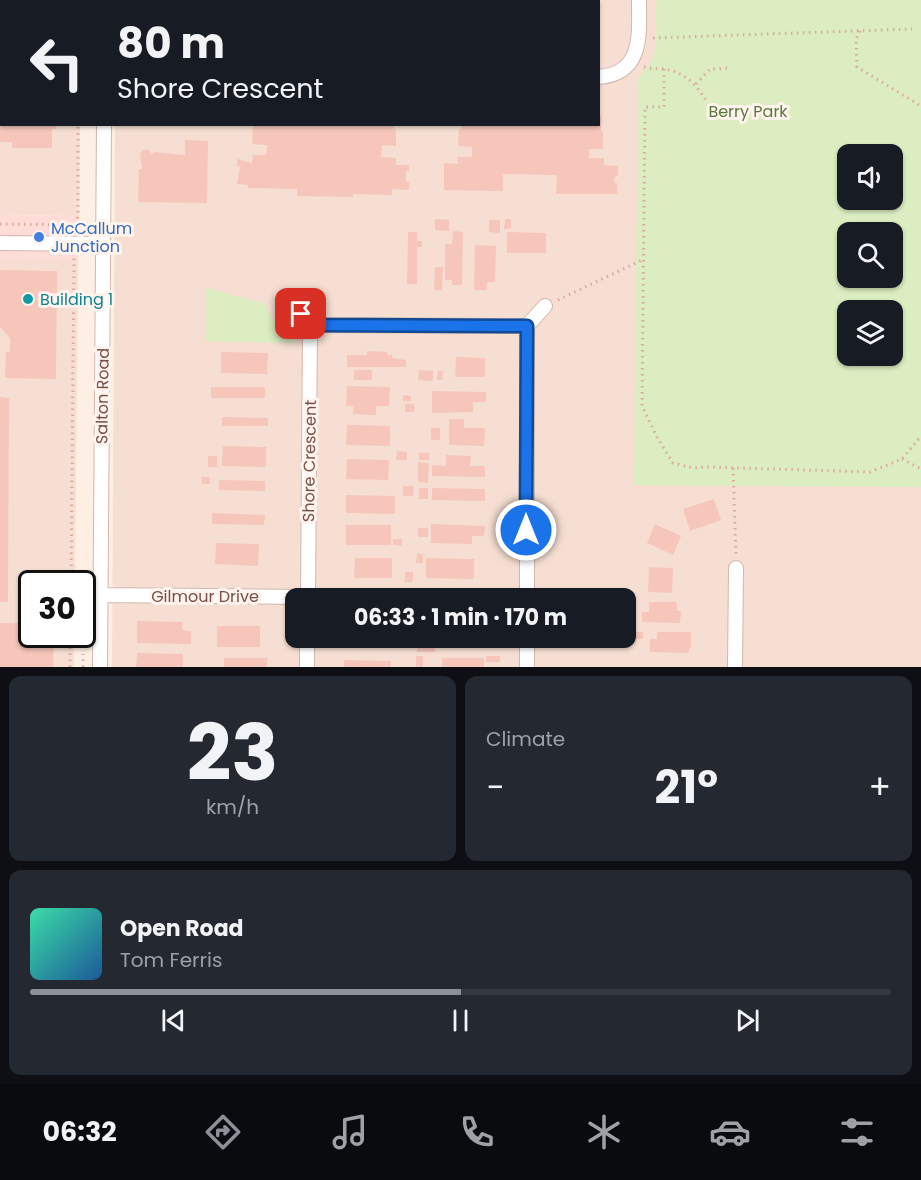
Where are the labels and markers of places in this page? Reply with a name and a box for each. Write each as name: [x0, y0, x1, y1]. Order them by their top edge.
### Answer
place label: McCallum Junction: [51, 217, 132, 258]
marker: McCallum Junction: [32, 230, 46, 244]
place label: Building 1: [40, 288, 113, 311]
pin: [275, 288, 326, 339]
marker: Building 1: [21, 292, 35, 306]

